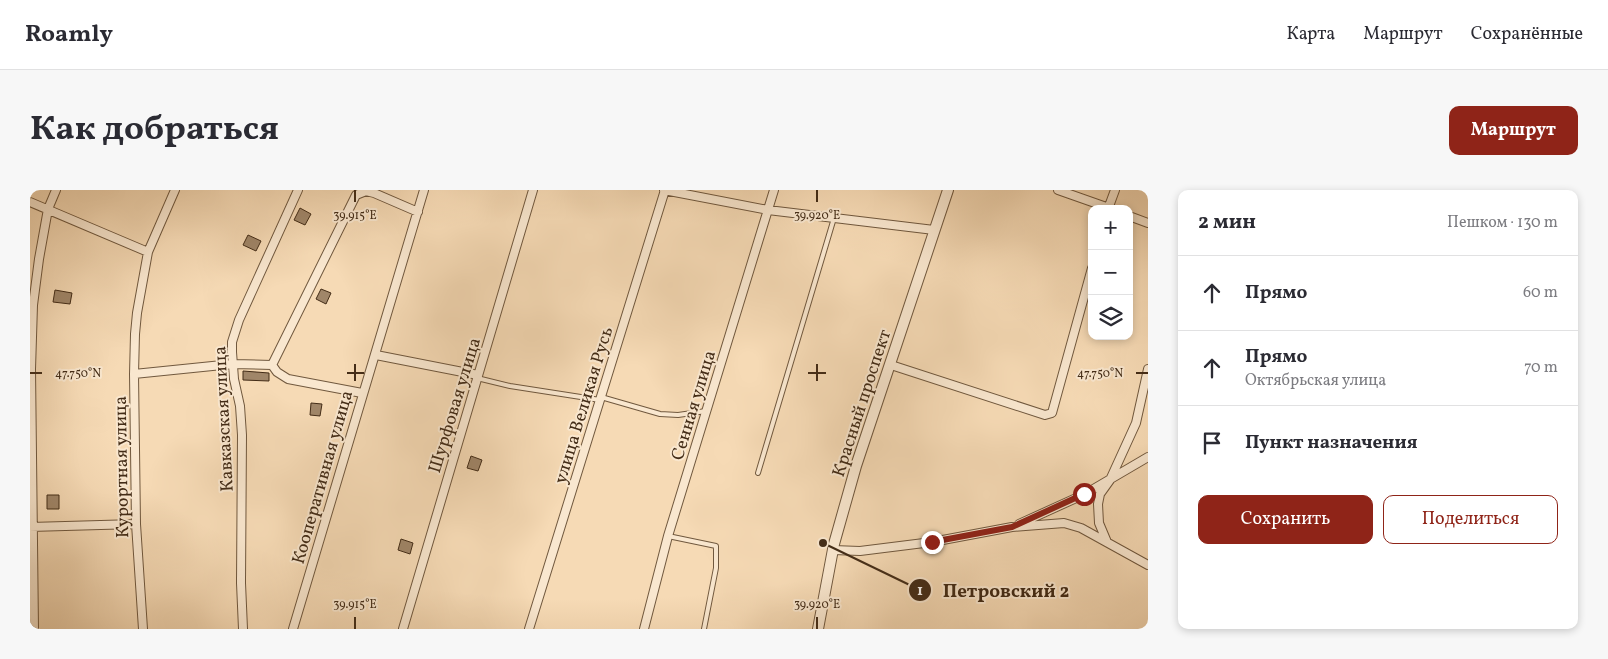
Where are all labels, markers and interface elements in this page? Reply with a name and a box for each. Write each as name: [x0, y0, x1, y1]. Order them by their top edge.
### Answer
text: Roamly: [25, 18, 113, 52]
text: Карта: [1286, 22, 1335, 47]
text: Маршрут: [1363, 22, 1443, 47]
text: Сохранённые: [1471, 22, 1583, 47]
text: Как добраться: [30, 106, 279, 154]
button: Маршрут: [1449, 106, 1578, 155]
map controls: [1088, 205, 1133, 340]
button: +: [1088, 205, 1133, 250]
text: 39.915°E: [333, 208, 377, 224]
text: 39.920°E: [794, 208, 840, 224]
text: 2 мин: [1198, 208, 1256, 237]
text: Пешком · 130 m: [1447, 212, 1558, 234]
button: −: [1088, 250, 1133, 295]
icon: ahead: [1198, 279, 1226, 307]
text: Прямо: [1245, 280, 1307, 306]
text: 60 m: [1523, 282, 1558, 304]
button: layers: [1088, 295, 1133, 340]
street label: улица Великая Русь: [549, 324, 620, 487]
street label: Красный проспект: [827, 326, 898, 480]
street label: Шурфовая улица: [423, 335, 488, 476]
text: Прямо: [1245, 344, 1307, 370]
street label: Кавказская улица: [208, 345, 241, 492]
street label: Сенная улица: [666, 347, 723, 463]
icon: ahead: [1198, 354, 1226, 382]
text: 70 m: [1524, 357, 1558, 379]
text: 47.750°N: [55, 366, 101, 382]
text: 47.750°N: [1077, 366, 1123, 382]
text: Октябрьская улица: [1245, 370, 1386, 392]
street label: Кооперативная улица: [287, 388, 360, 567]
street label: Курортная улица: [109, 396, 136, 538]
icon: arrive: [1198, 429, 1226, 457]
text: Пункт назначения: [1245, 430, 1418, 456]
route start: [1073, 483, 1096, 506]
button: Сохранить: [1198, 495, 1373, 544]
button: Поделиться: [1383, 495, 1558, 544]
route end: [921, 531, 944, 554]
callout: Петровский 2: [908, 573, 1079, 607]
text: Петровский 2: [943, 579, 1069, 605]
text: 1: [917, 581, 923, 602]
text: 39.915°E: [333, 597, 377, 613]
text: 39.920°E: [794, 597, 840, 613]

